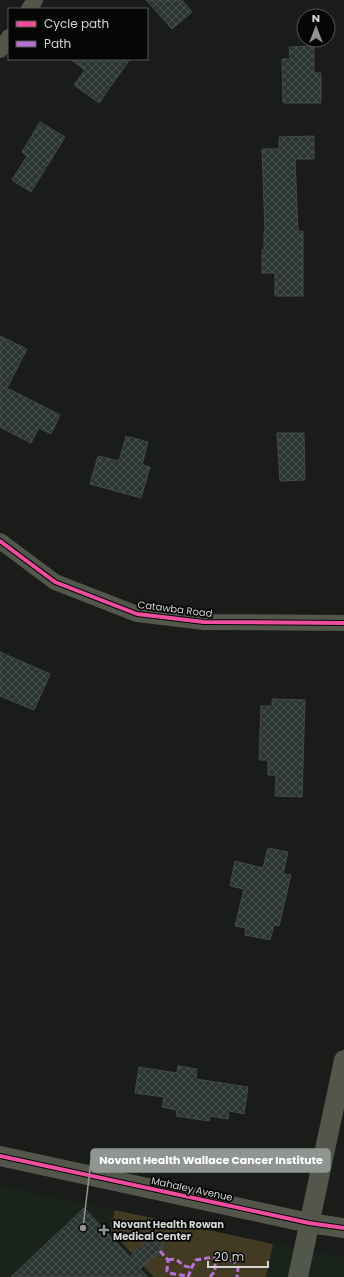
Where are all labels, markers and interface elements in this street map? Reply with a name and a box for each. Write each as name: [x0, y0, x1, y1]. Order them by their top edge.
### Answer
legend: [8, 8, 148, 60]
north arrow: [296, 8, 336, 48]
text: N: [312, 10, 320, 26]
text: Cycle path: [44, 15, 109, 32]
text: Path: [44, 35, 71, 52]
street label: Catawba Road: [137, 597, 213, 621]
callout: Novant Health Wallace Cancer Institute: [91, 1149, 330, 1172]
text: Novant Health Wallace Cancer Institute: [99, 1152, 323, 1168]
street label: Mahaley Avenue: [150, 1173, 234, 1205]
place label: Novant Health Rowan Medical Center: [113, 1217, 224, 1244]
marker: Novant Health Rowan Medical Center: [98, 1224, 110, 1236]
scale bar: [208, 1243, 268, 1269]
text: 20 m: [214, 1248, 244, 1265]

